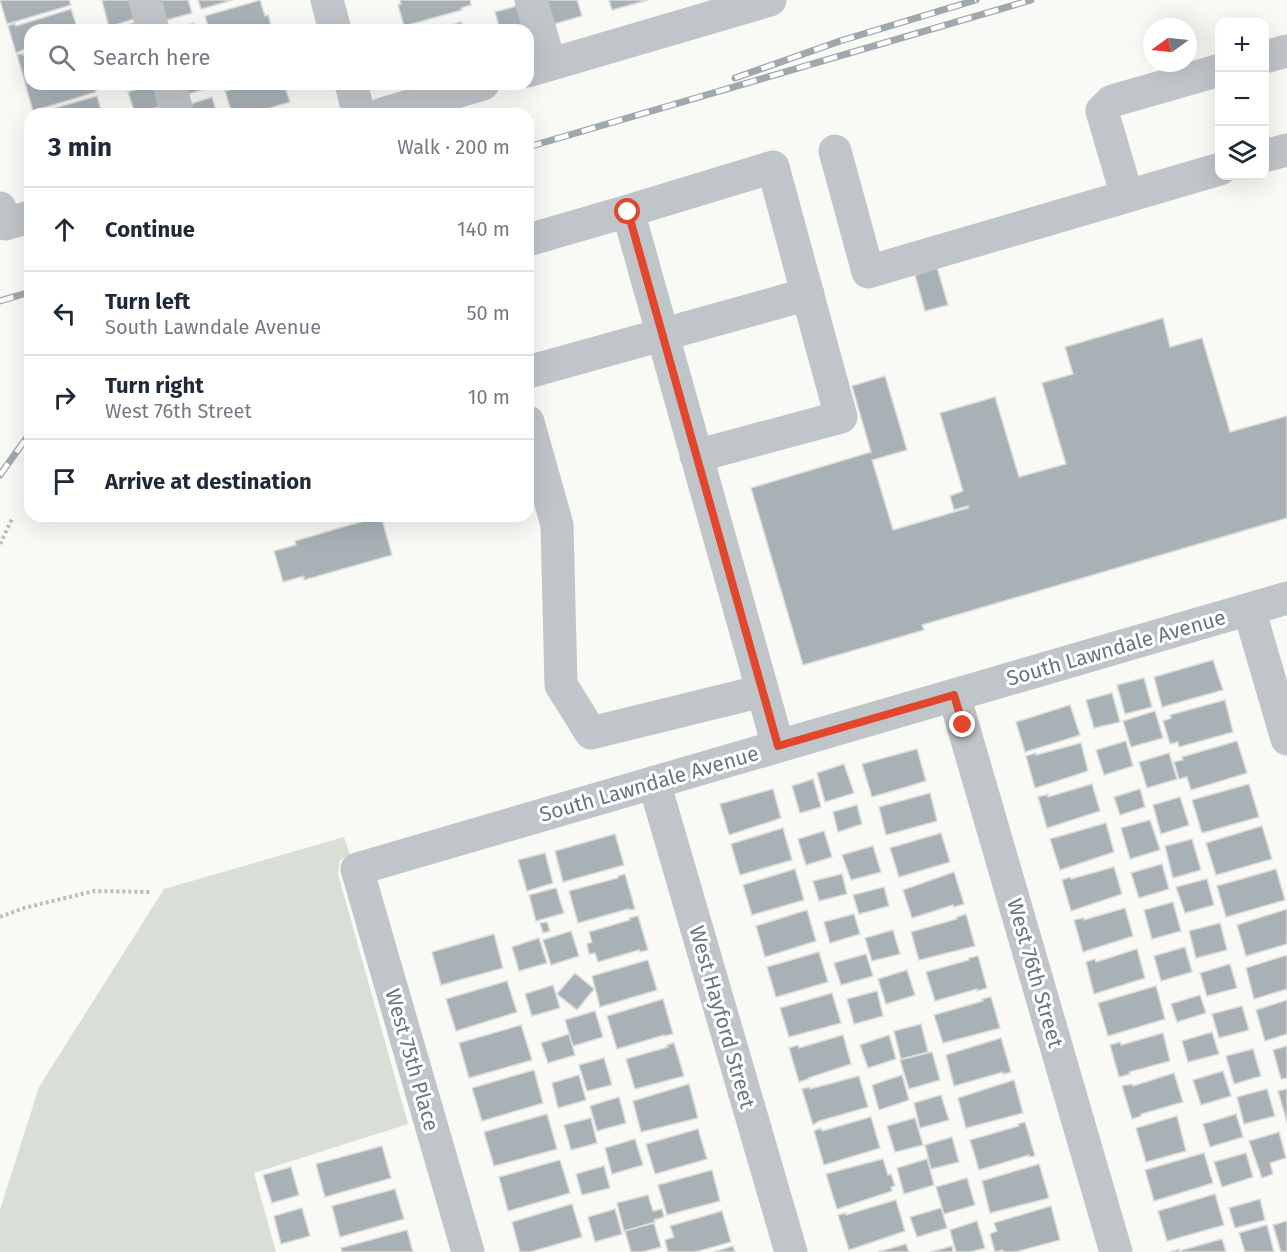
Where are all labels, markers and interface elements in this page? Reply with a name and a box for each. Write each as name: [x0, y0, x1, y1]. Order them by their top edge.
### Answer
north arrow: [1143, 18, 1197, 72]
map controls: [1215, 18, 1269, 180]
button: +: [1215, 18, 1269, 72]
search box: [24, 24, 534, 90]
icon: search: [45, 41, 78, 74]
text: Search here: [93, 44, 211, 71]
button: −: [1215, 72, 1269, 126]
button: layers: [1215, 126, 1269, 180]
text: 3 min: [48, 132, 112, 163]
text: Walk · 200 m: [397, 135, 510, 159]
route start: [614, 198, 640, 224]
icon: ahead: [48, 213, 81, 246]
text: Continue: [105, 216, 195, 243]
text: 140 m: [457, 217, 510, 241]
text: Turn left: [105, 288, 190, 315]
icon: left: [48, 297, 81, 330]
text: 50 m: [466, 301, 510, 325]
text: South Lawndale Avenue: [105, 315, 321, 339]
text: Turn right: [105, 372, 204, 399]
icon: right: [48, 381, 81, 414]
text: 10 m: [468, 385, 510, 409]
text: West 76th Street: [105, 399, 252, 423]
icon: arrive: [48, 465, 81, 498]
text: Arrive at destination: [105, 468, 312, 495]
street label: South Lawndale Avenue: [1003, 604, 1229, 692]
route end: [949, 711, 975, 737]
street label: South Lawndale Avenue: [536, 740, 762, 828]
street label: West 76th Street: [1001, 895, 1069, 1051]
street label: West Hayford Street: [683, 923, 761, 1112]
street label: West 75th Place: [379, 986, 445, 1134]

